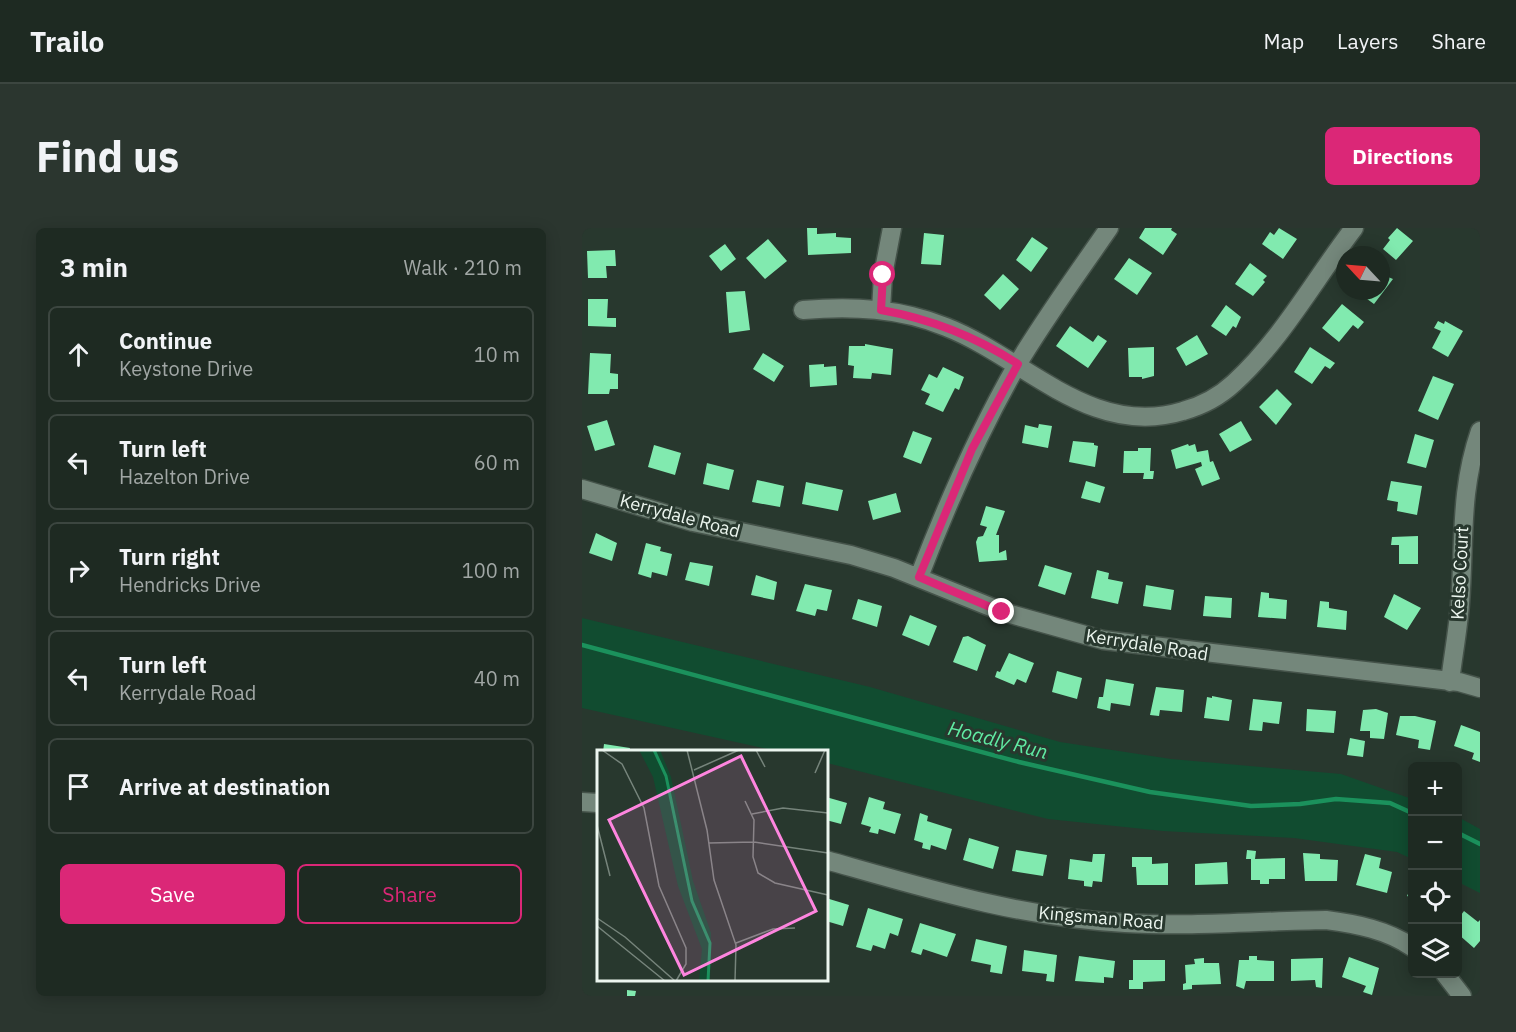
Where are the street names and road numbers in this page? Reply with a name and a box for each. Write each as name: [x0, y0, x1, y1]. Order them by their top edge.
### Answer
street label: Kerrydale Road: [617, 488, 743, 543]
street label: Kelso Court: [1446, 526, 1473, 620]
street label: Kerrydale Road: [1084, 623, 1210, 666]
street label: Kingsman Road: [1037, 901, 1165, 934]

